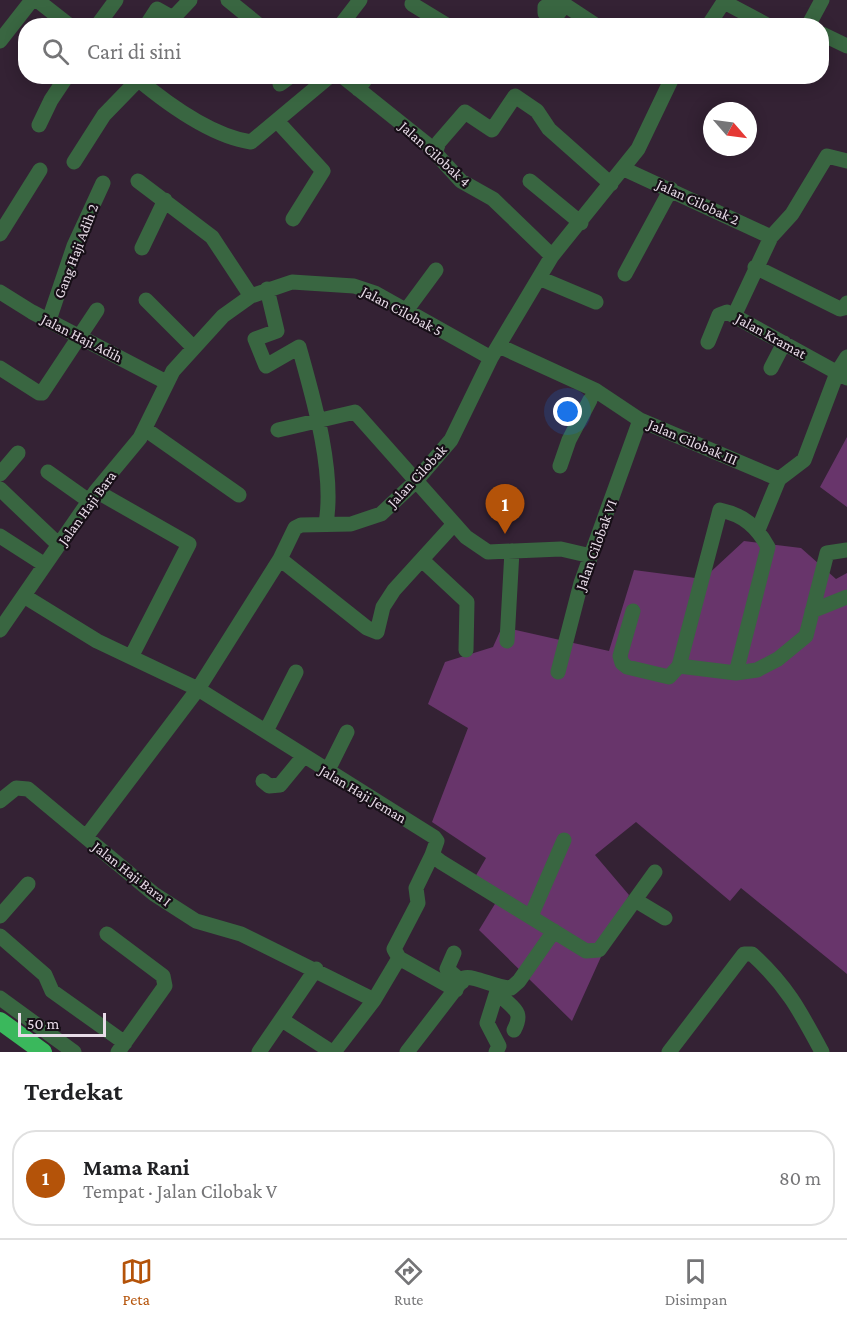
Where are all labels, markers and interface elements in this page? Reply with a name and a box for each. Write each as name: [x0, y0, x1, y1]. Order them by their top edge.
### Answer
search box: [18, 18, 829, 84]
icon: search: [39, 35, 72, 68]
text: Cari di sini: [87, 39, 181, 64]
north arrow: [703, 102, 757, 156]
street label: Jalan Cilobak 4: [394, 117, 474, 191]
street label: Jalan Cilobak 2: [652, 175, 742, 229]
street label: Gang Haji Adih 2: [51, 201, 102, 301]
street label: Jalan Cilobak 5: [357, 282, 445, 340]
street label: Jalan Kramat: [731, 309, 810, 363]
street label: Jalan Haji Adih: [37, 310, 125, 366]
your location: [553, 397, 582, 426]
street label: Jalan Cilobak III: [644, 415, 740, 469]
street label: Jalan Cilobak: [383, 441, 451, 513]
street label: Jalan Haji Bara: [54, 468, 120, 550]
pin: 1: [486, 484, 524, 534]
street label: Jalan Cilobak VI: [572, 498, 621, 595]
street label: Jalan Haji Jeman: [314, 761, 409, 827]
street label: Jalan Haji Bara I: [88, 837, 174, 910]
scale bar: [18, 1010, 106, 1038]
text: 50 m: [27, 1015, 59, 1032]
text: Terdekat: [24, 1077, 123, 1106]
text: Mama Rani: [83, 1155, 189, 1180]
text: 1: [42, 1167, 49, 1189]
text: 80 m: [779, 1167, 821, 1189]
text: Tempat · Jalan Cilobak V: [83, 1180, 277, 1202]
tab: Peta: [120, 1255, 153, 1308]
tab: Rute: [392, 1255, 425, 1308]
tab: Disimpan: [665, 1255, 727, 1308]

